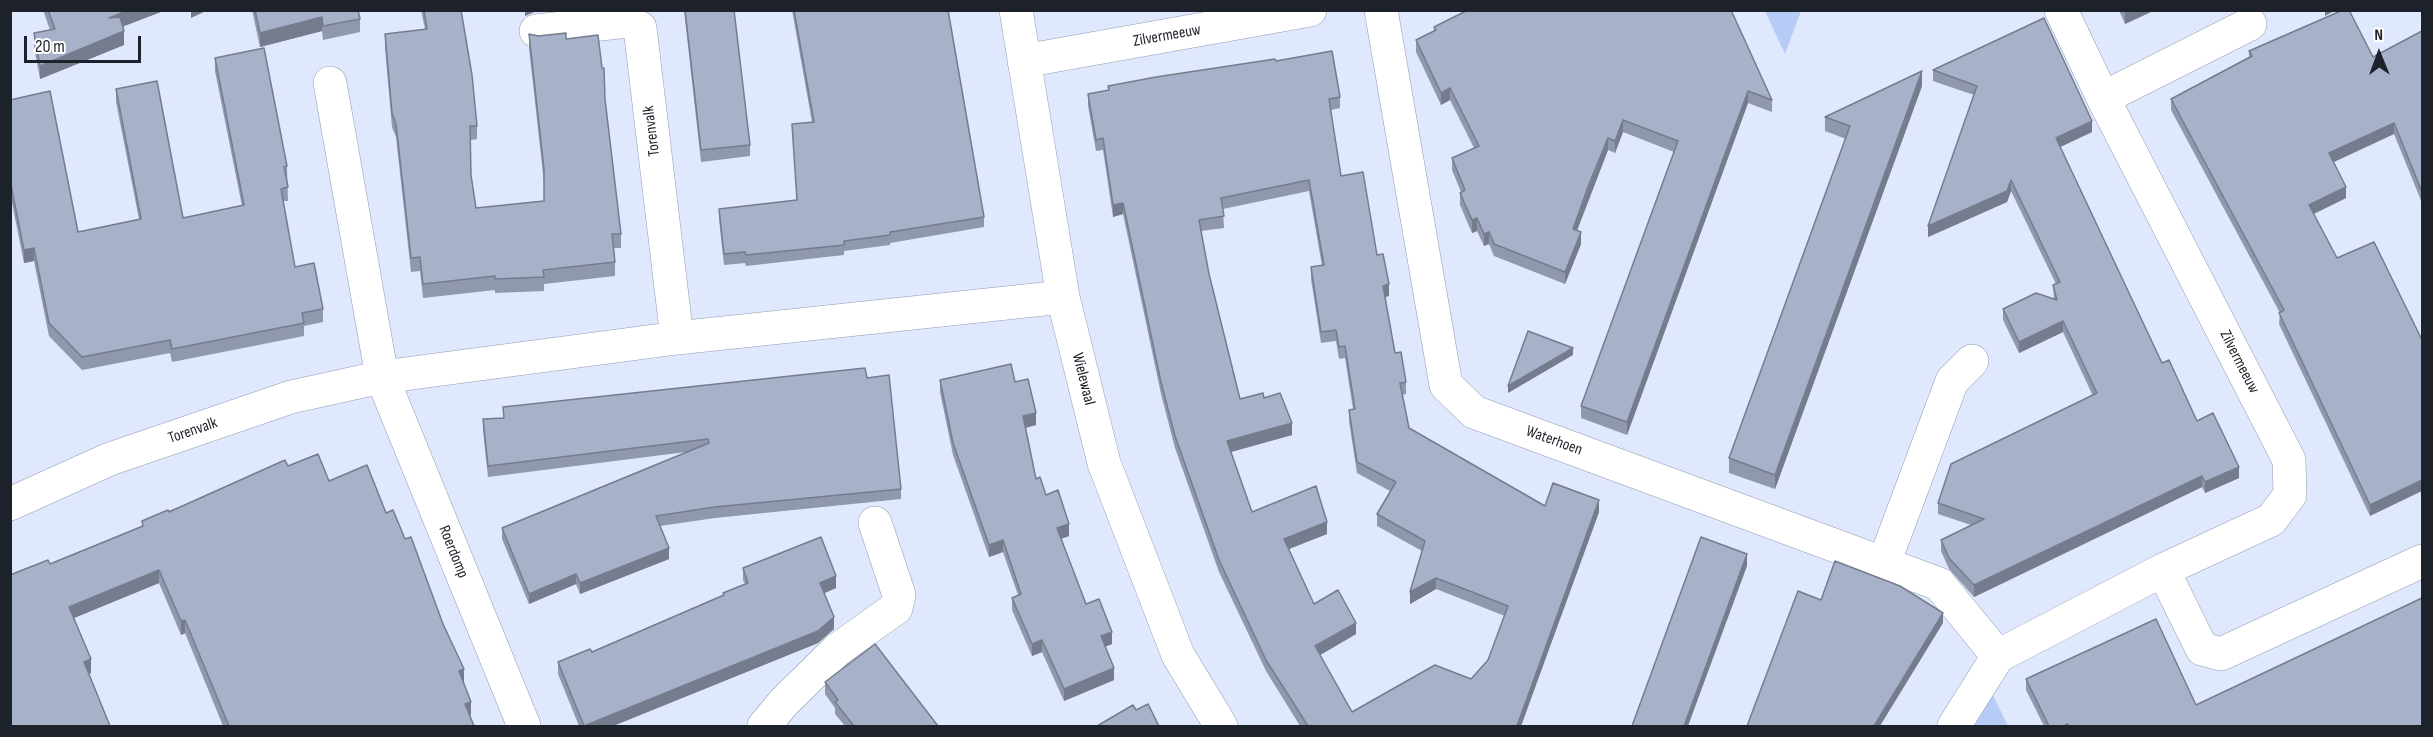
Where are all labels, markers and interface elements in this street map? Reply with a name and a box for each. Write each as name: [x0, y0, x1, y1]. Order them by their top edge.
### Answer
street label: Zilvermeeuw: [1132, 21, 1202, 51]
scale bar: [27, 24, 144, 62]
north arrow: [2349, 24, 2409, 84]
text: N: [2374, 26, 2383, 45]
text: 20 m: [35, 36, 65, 57]
street label: Torenvalk: [639, 105, 665, 157]
street label: Zilvermeeuw: [2215, 327, 2263, 397]
street label: Wielewaal: [1067, 351, 1099, 407]
street label: Torenvalk: [166, 414, 220, 448]
street label: Waterhoen: [1523, 422, 1585, 460]
street label: Roerdomp: [434, 523, 472, 581]

